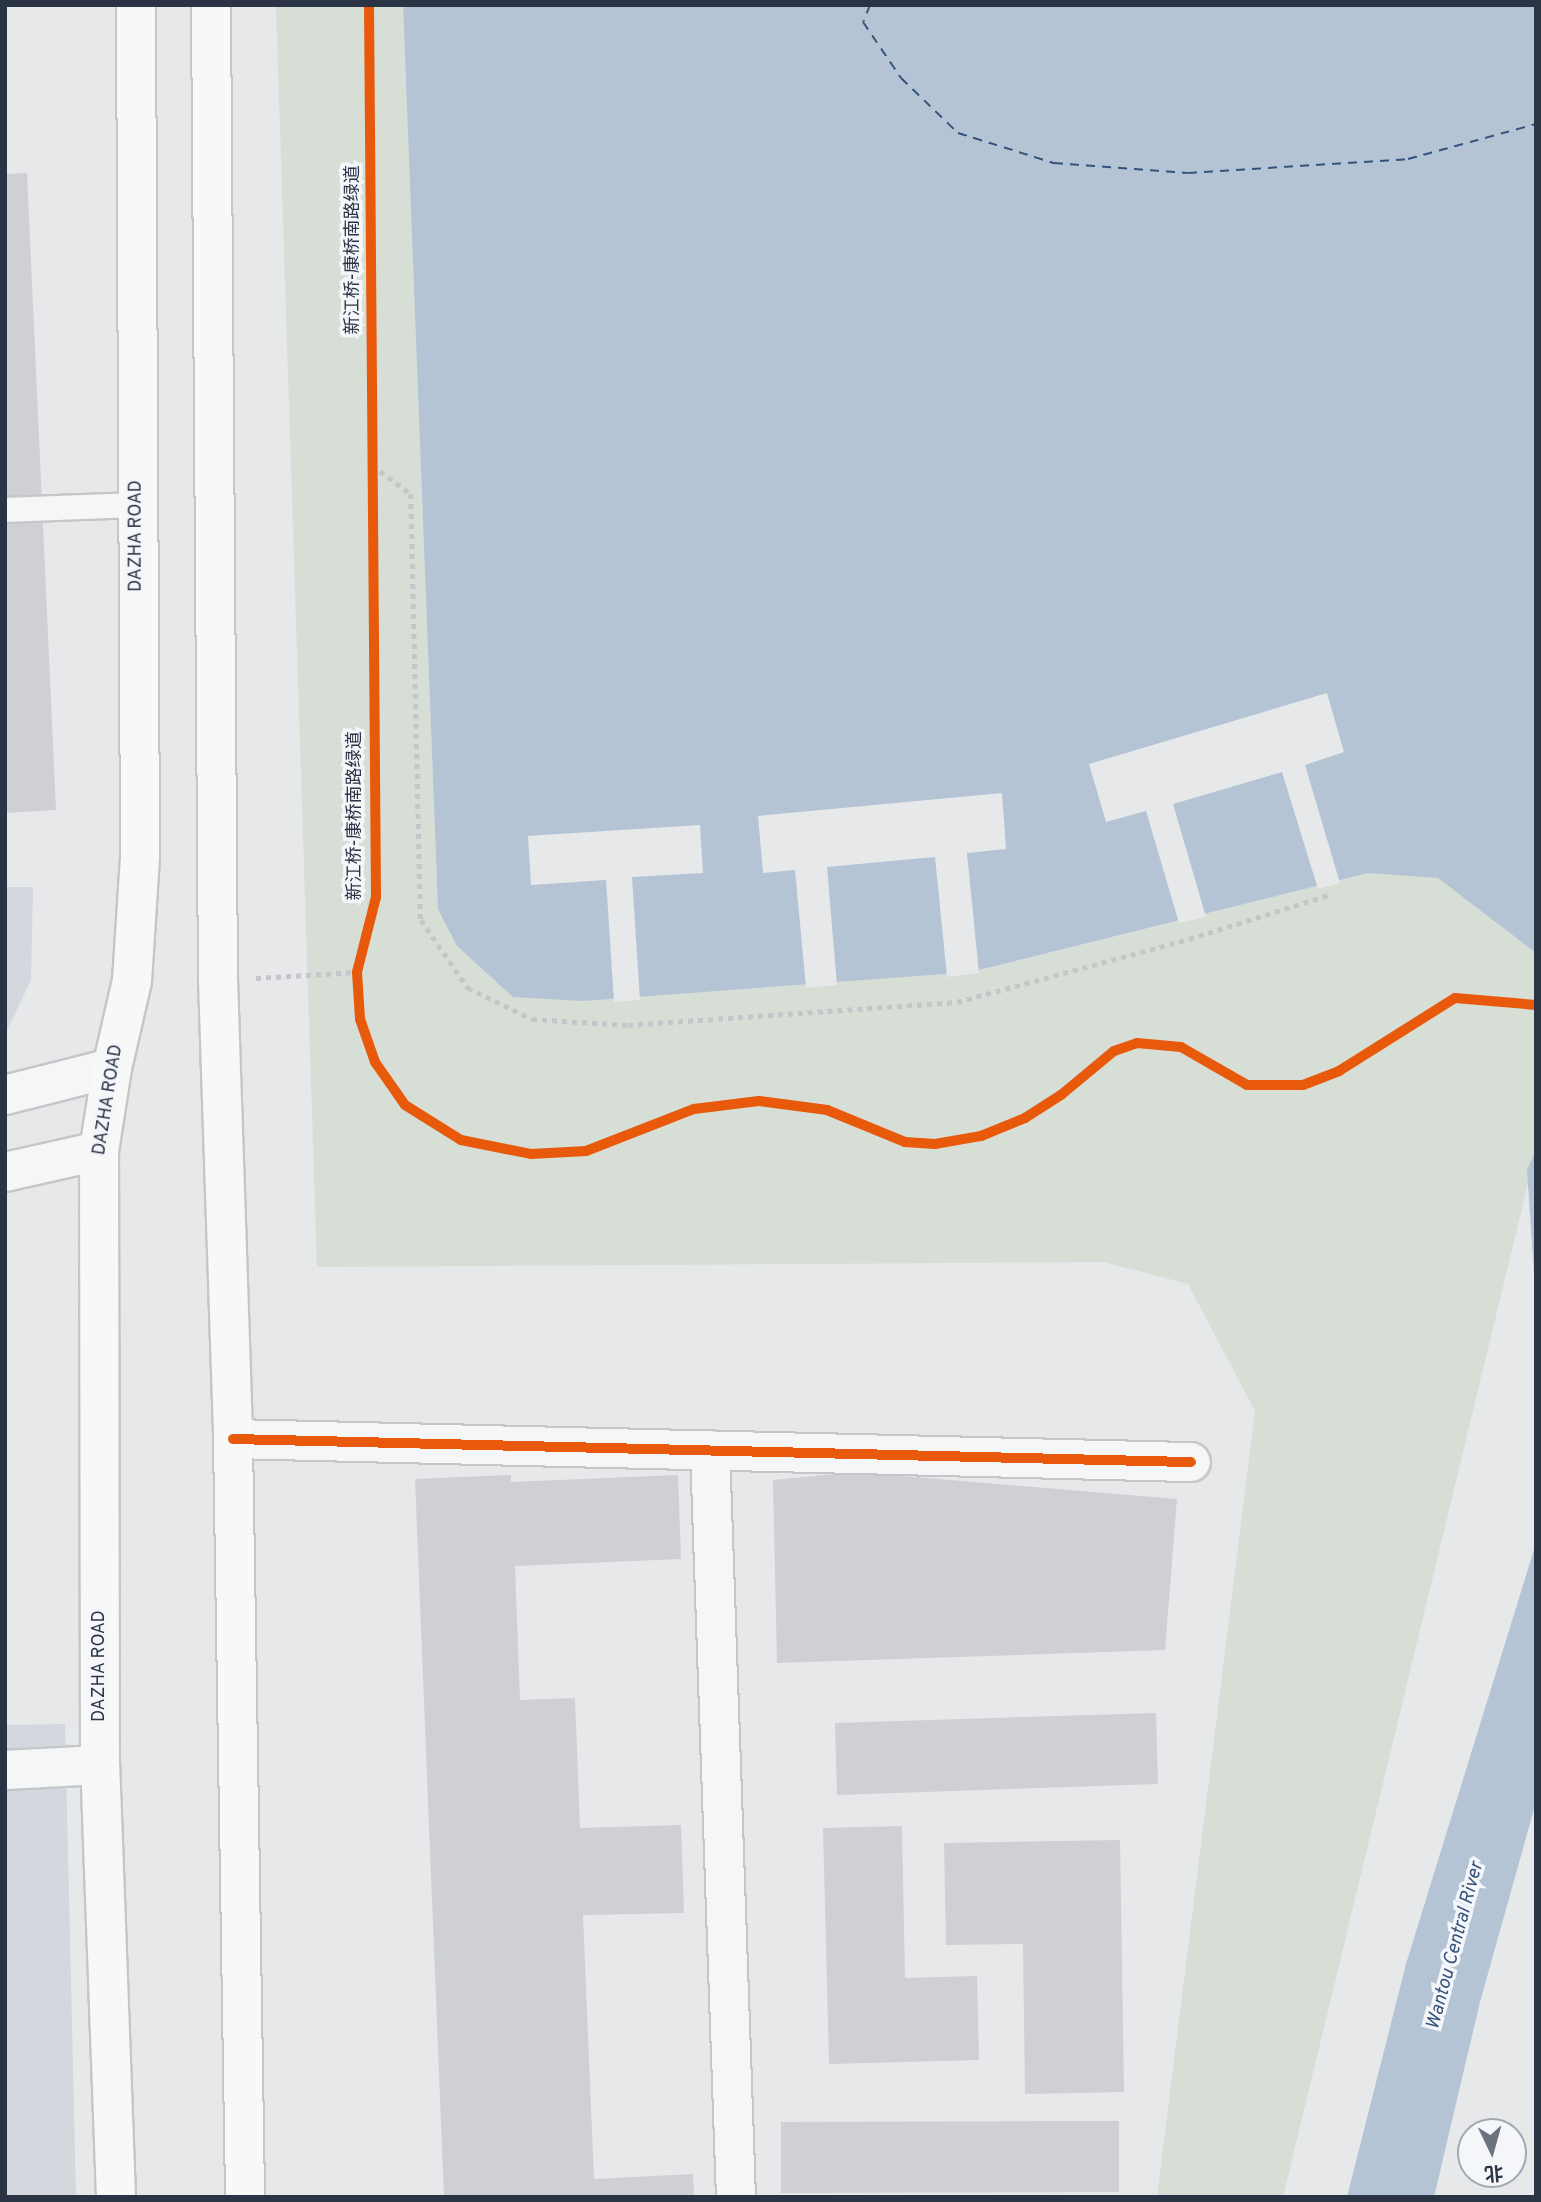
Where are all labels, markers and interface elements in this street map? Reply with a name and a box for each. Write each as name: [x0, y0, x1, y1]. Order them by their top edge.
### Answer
street label: 新江桥-康桥南路绿道: [343, 165, 365, 335]
street label: DAZHA ROAD: [126, 480, 148, 592]
street label: 新江桥-康桥南路绿道: [345, 731, 367, 901]
street label: DAZHA ROAD: [90, 1043, 128, 1157]
street label: DAZHA ROAD: [89, 1610, 111, 1722]
water label: Wantou Central River: [1423, 1860, 1489, 2032]
north arrow: [1457, 2118, 1527, 2188]
text: 北: [1483, 2159, 1504, 2185]

